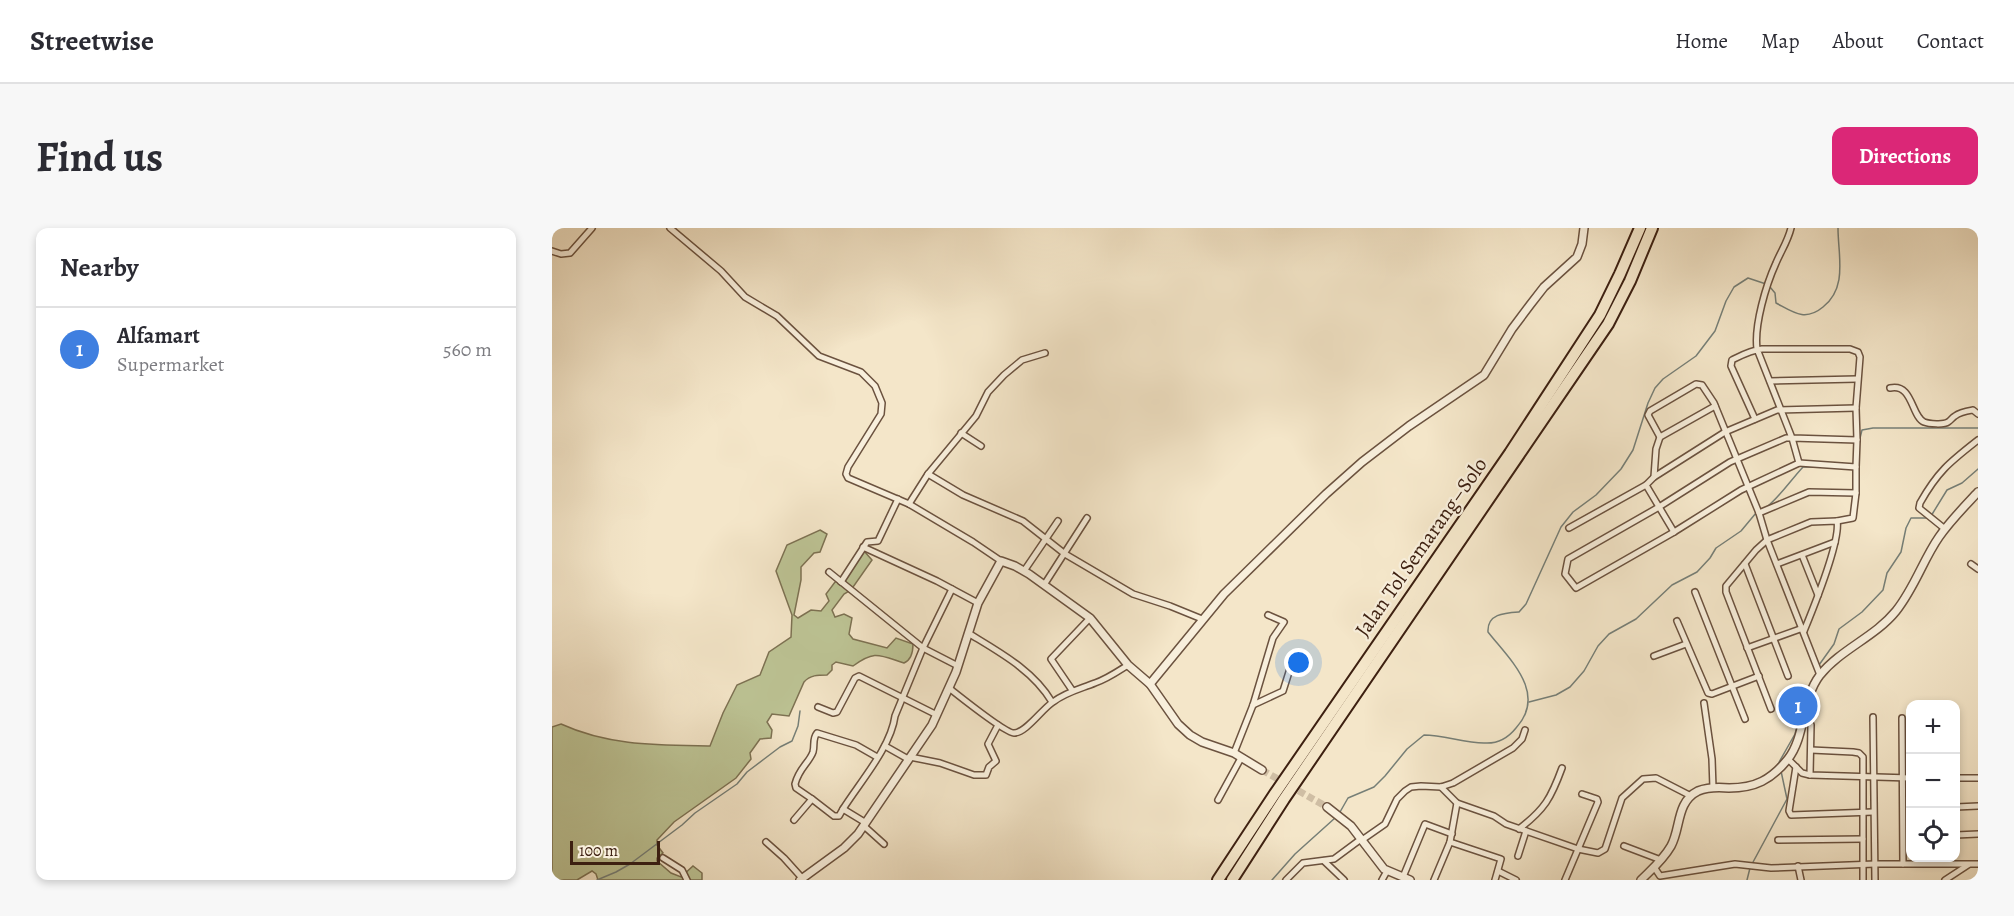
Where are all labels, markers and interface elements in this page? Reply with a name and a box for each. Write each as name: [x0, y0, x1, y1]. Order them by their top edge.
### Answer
text: Streetwise: [30, 22, 154, 60]
text: Home: [1675, 27, 1728, 55]
text: Map: [1761, 27, 1799, 55]
text: About: [1832, 27, 1884, 55]
text: Contact: [1917, 27, 1984, 55]
button: Directions: [1832, 127, 1978, 185]
text: Find us: [36, 128, 163, 185]
text: Nearby: [60, 250, 139, 285]
text: Alfamart: [117, 321, 200, 351]
text: 1: [76, 336, 83, 363]
text: 560 m: [443, 336, 492, 363]
text: Supermarket: [117, 351, 224, 378]
street label: Jalan Tol Semarang–Solo: [1348, 452, 1494, 642]
your location: [1284, 648, 1313, 677]
pin: 1: [1778, 684, 1818, 728]
map controls: [1906, 700, 1960, 862]
button: +: [1906, 700, 1960, 754]
button: −: [1906, 754, 1960, 808]
button: locate: [1906, 808, 1960, 862]
scale bar: [570, 838, 660, 866]
text: 100 m: [579, 840, 618, 862]

